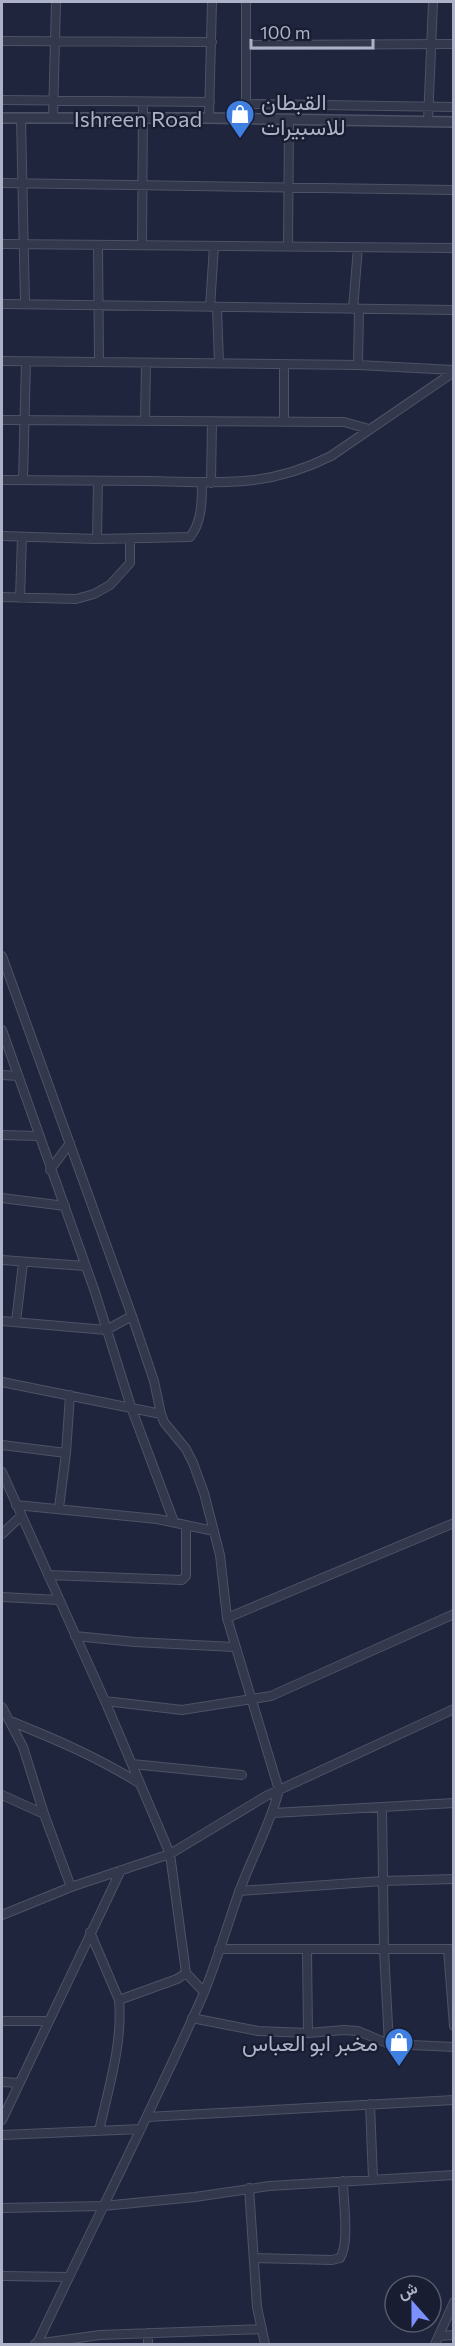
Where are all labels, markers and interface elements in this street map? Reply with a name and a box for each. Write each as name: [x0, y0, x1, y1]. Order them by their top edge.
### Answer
scale bar: [251, 12, 372, 50]
text: 100 m: [260, 21, 310, 43]
place label: القبطان للاسبيرات: [261, 88, 346, 141]
shop icon: القبطان للاسبيرات: [224, 98, 256, 140]
street label: Ishreen Road: [74, 105, 202, 132]
shop icon: مخبر ابو العباس: [383, 2026, 415, 2068]
place label: مخبر ابو العباس: [242, 2029, 378, 2057]
north arrow: [383, 2274, 443, 2334]
text: ش: [395, 2277, 420, 2303]

